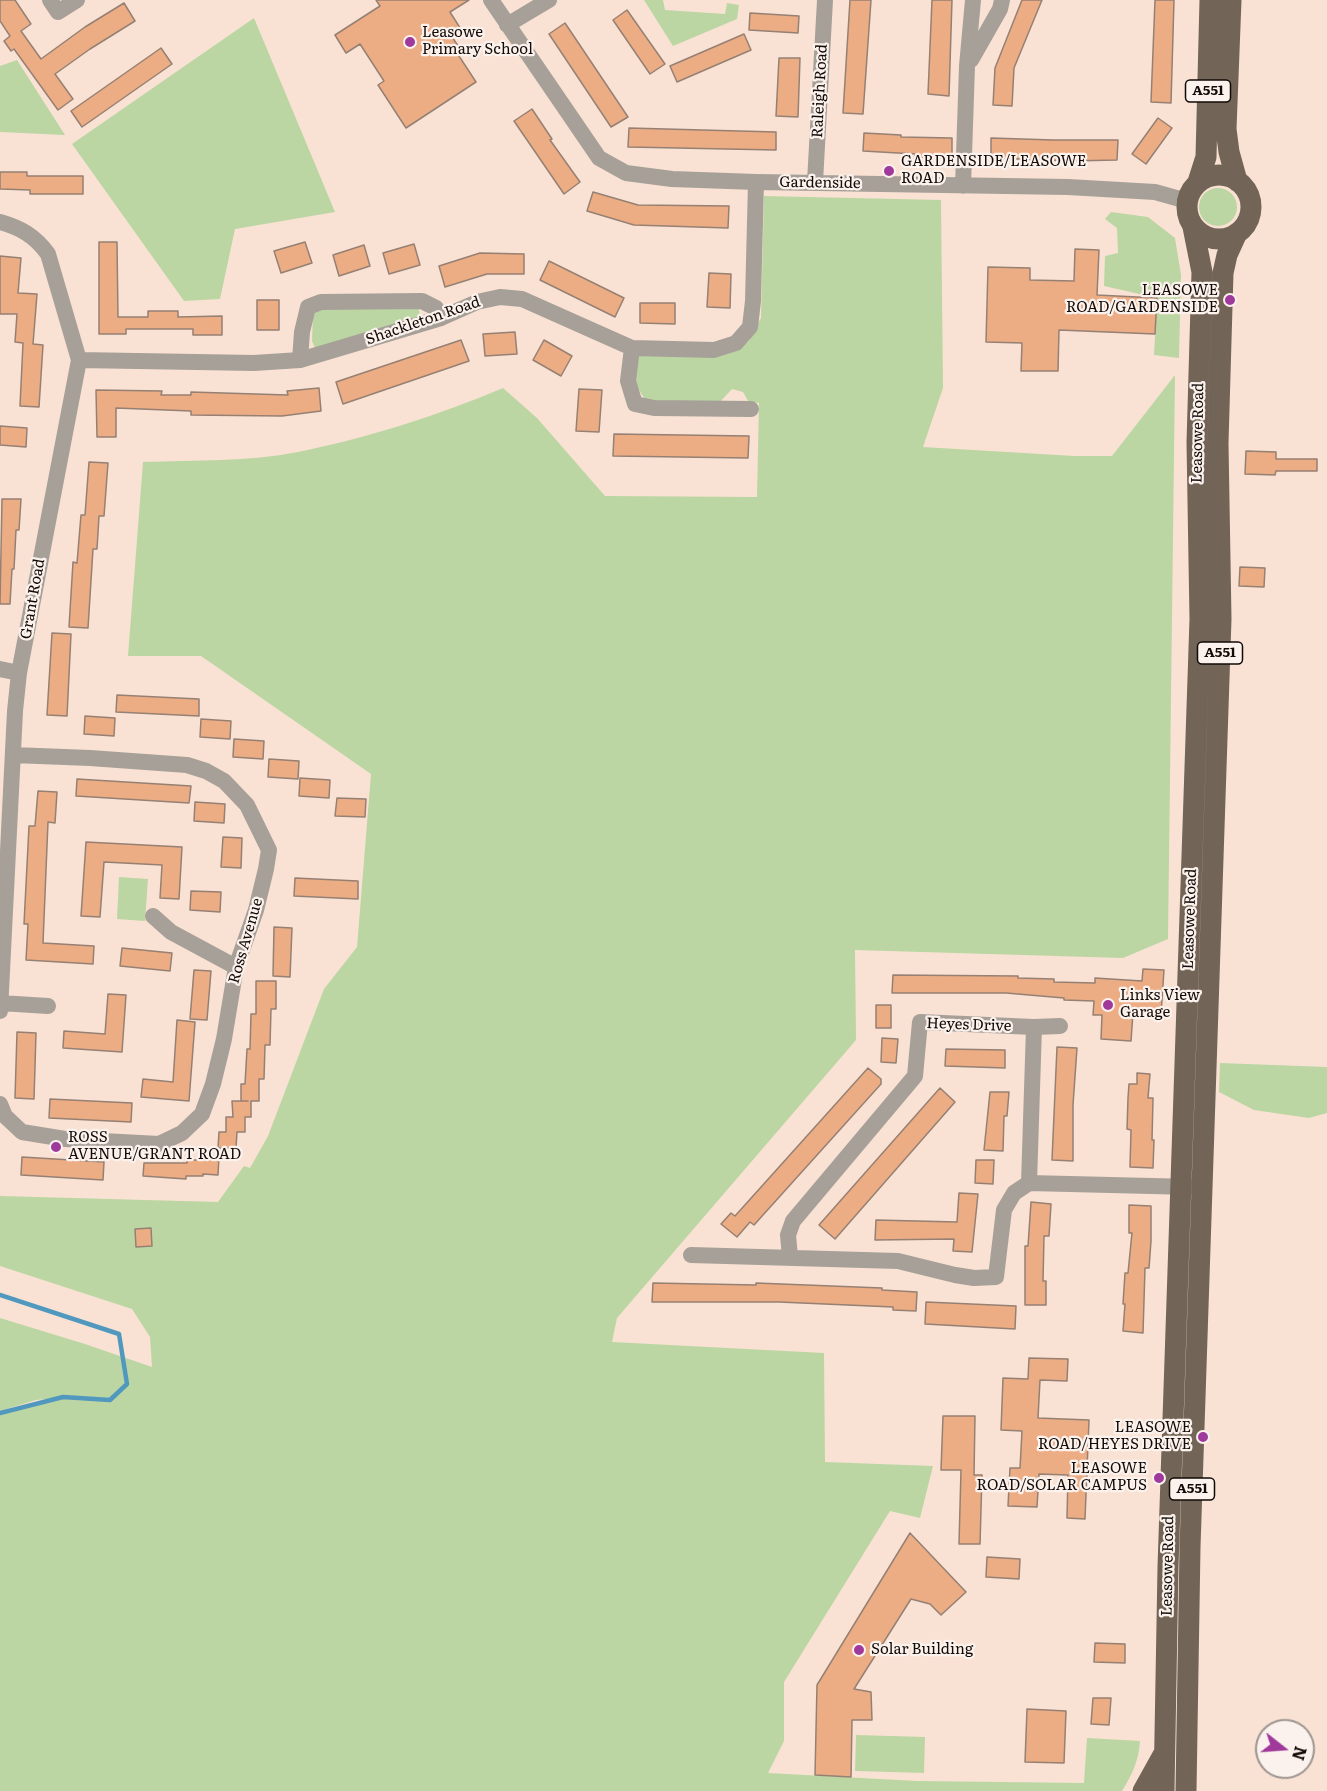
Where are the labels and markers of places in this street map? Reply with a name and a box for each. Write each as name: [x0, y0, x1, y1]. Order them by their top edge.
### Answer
place label: Leasowe Primary School: [422, 24, 533, 59]
marker: Leasowe Primary School: [403, 35, 417, 49]
place label: GARDENSIDE/LEASOWE ROAD: [901, 153, 1086, 188]
marker: GARDENSIDE/LEASOWE ROAD: [882, 164, 896, 178]
place label: LEASOWE ROAD/GARDENSIDE: [1066, 282, 1218, 317]
marker: LEASOWE ROAD/GARDENSIDE: [1223, 293, 1237, 307]
place label: Links View Garage: [1120, 987, 1200, 1022]
marker: Links View Garage: [1101, 998, 1115, 1012]
place label: ROSS AVENUE/GRANT ROAD: [68, 1129, 241, 1164]
marker: ROSS AVENUE/GRANT ROAD: [49, 1140, 63, 1154]
place label: LEASOWE ROAD/HEYES DRIVE: [1038, 1419, 1191, 1454]
marker: LEASOWE ROAD/HEYES DRIVE: [1196, 1430, 1210, 1444]
place label: LEASOWE ROAD/SOLAR CAMPUS: [977, 1460, 1147, 1495]
marker: LEASOWE ROAD/SOLAR CAMPUS: [1152, 1471, 1166, 1485]
place label: Solar Building: [871, 1641, 973, 1659]
marker: Solar Building: [852, 1643, 866, 1657]

